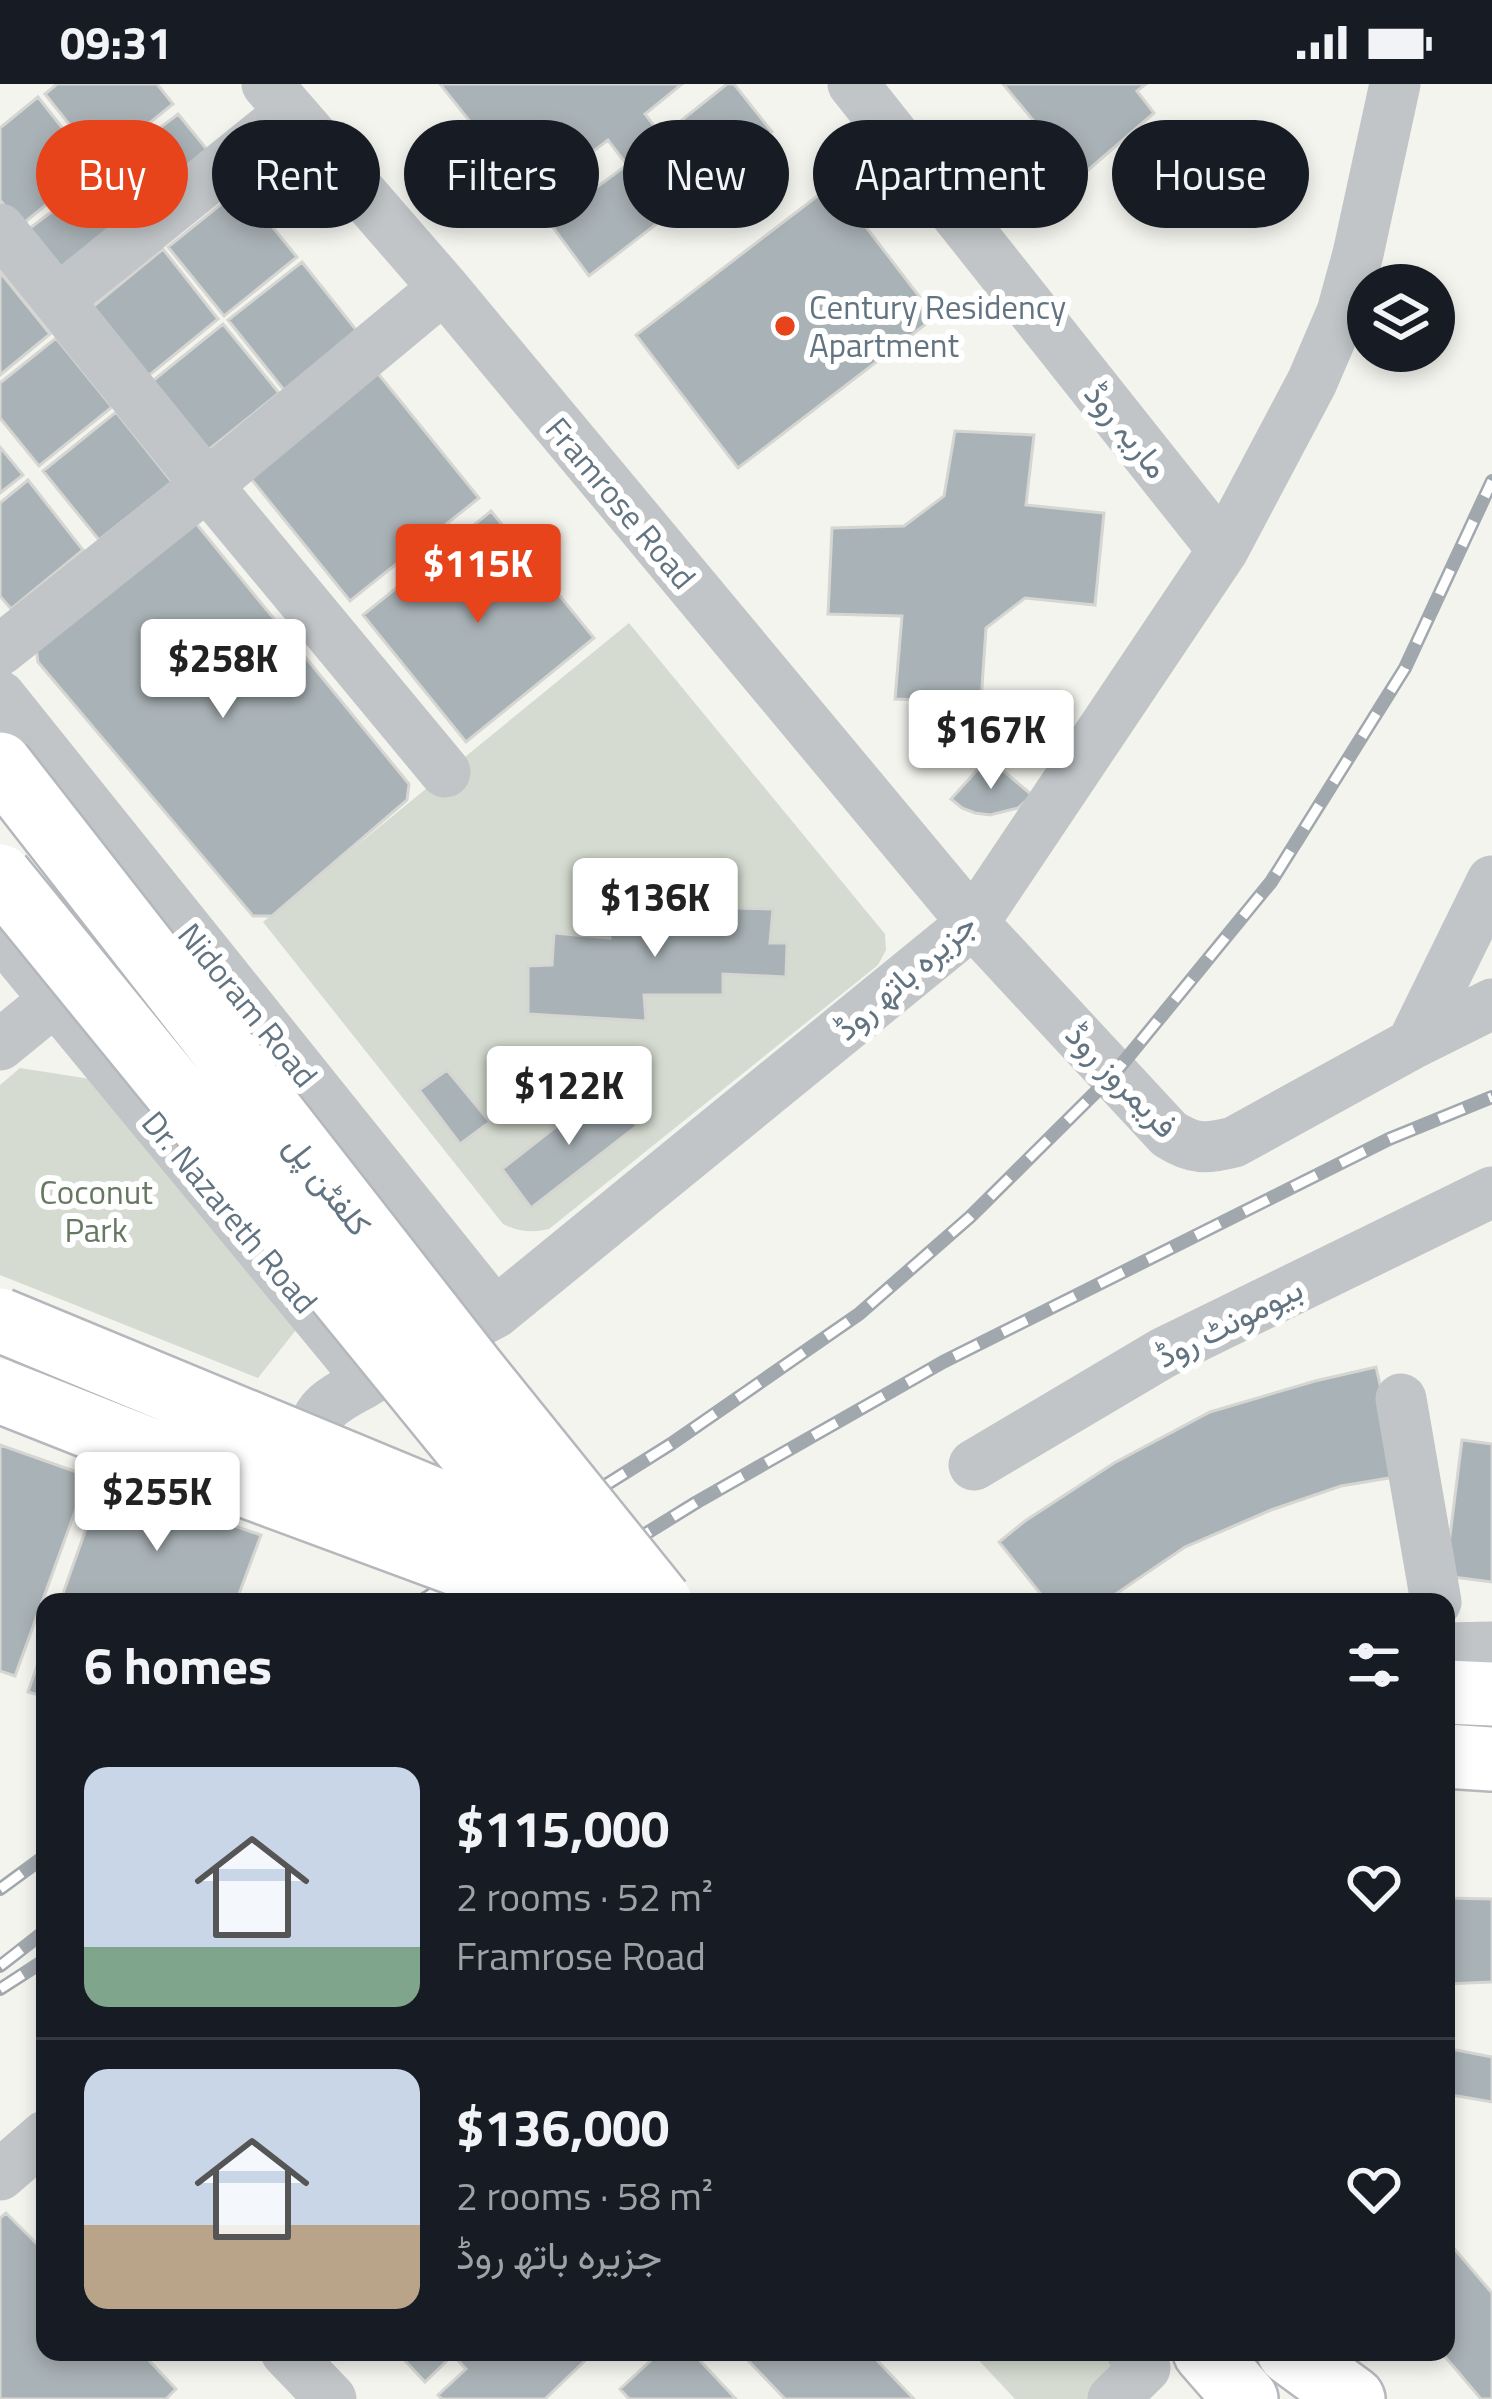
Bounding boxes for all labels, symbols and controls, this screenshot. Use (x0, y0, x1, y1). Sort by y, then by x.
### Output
text: 09:31 (60, 8, 172, 76)
chip: Buy (36, 120, 188, 228)
chip: Rent (212, 120, 380, 228)
chip: Filters (404, 120, 599, 228)
chip: New (623, 120, 789, 228)
chip: Apartment (813, 120, 1088, 228)
chip: House (1112, 120, 1309, 228)
map controls (1347, 264, 1455, 372)
button: layers (1347, 264, 1455, 372)
place label: Century Residency Apartment (809, 282, 1066, 370)
marker: Century Residency Apartment (772, 313, 798, 339)
street label: ماریہ روڈ (1072, 371, 1182, 489)
street label: Framrose Road (534, 406, 708, 600)
pin: $115K (394, 524, 562, 626)
text: $115K (423, 533, 533, 592)
pin: $258K (139, 619, 307, 721)
text: $258K (168, 628, 278, 687)
pin: $167K (907, 690, 1075, 792)
text: $167K (936, 699, 1046, 758)
pin: $136K (571, 858, 739, 960)
text: $136K (600, 867, 710, 926)
street label: جزیرہ باتھ روڈ (823, 900, 987, 1052)
street label: Nidoram Road (166, 912, 330, 1098)
street label: فریمروز روڈ (1054, 1011, 1190, 1149)
pin: $122K (485, 1046, 653, 1148)
text: $122K (514, 1055, 624, 1114)
street label: Dr. Nazareth Road (130, 1100, 330, 1324)
street label: کلفٹن پل (272, 1123, 384, 1247)
park label: Coconut Park (39, 1167, 153, 1255)
street label: بیومونٹ روڈ (1147, 1264, 1311, 1380)
pin: $255K (73, 1452, 241, 1554)
text: $255K (102, 1461, 212, 1520)
text: 6 homes (84, 1626, 272, 1704)
icon: filters (1341, 1632, 1407, 1698)
text: $115,000 (456, 1789, 669, 1867)
icon: home (180, 1815, 324, 1959)
icon: heart (1341, 1854, 1407, 1920)
text: 2 rooms · 52 m² (456, 1867, 713, 1926)
text: Framrose Road (456, 1926, 706, 1985)
text: $136,000 (456, 2088, 669, 2166)
icon: home (180, 2117, 324, 2261)
icon: heart (1341, 2156, 1407, 2222)
text: 2 rooms · 58 m² (456, 2166, 713, 2225)
text: جزیرہ باتھ روڈ (456, 2225, 662, 2284)

